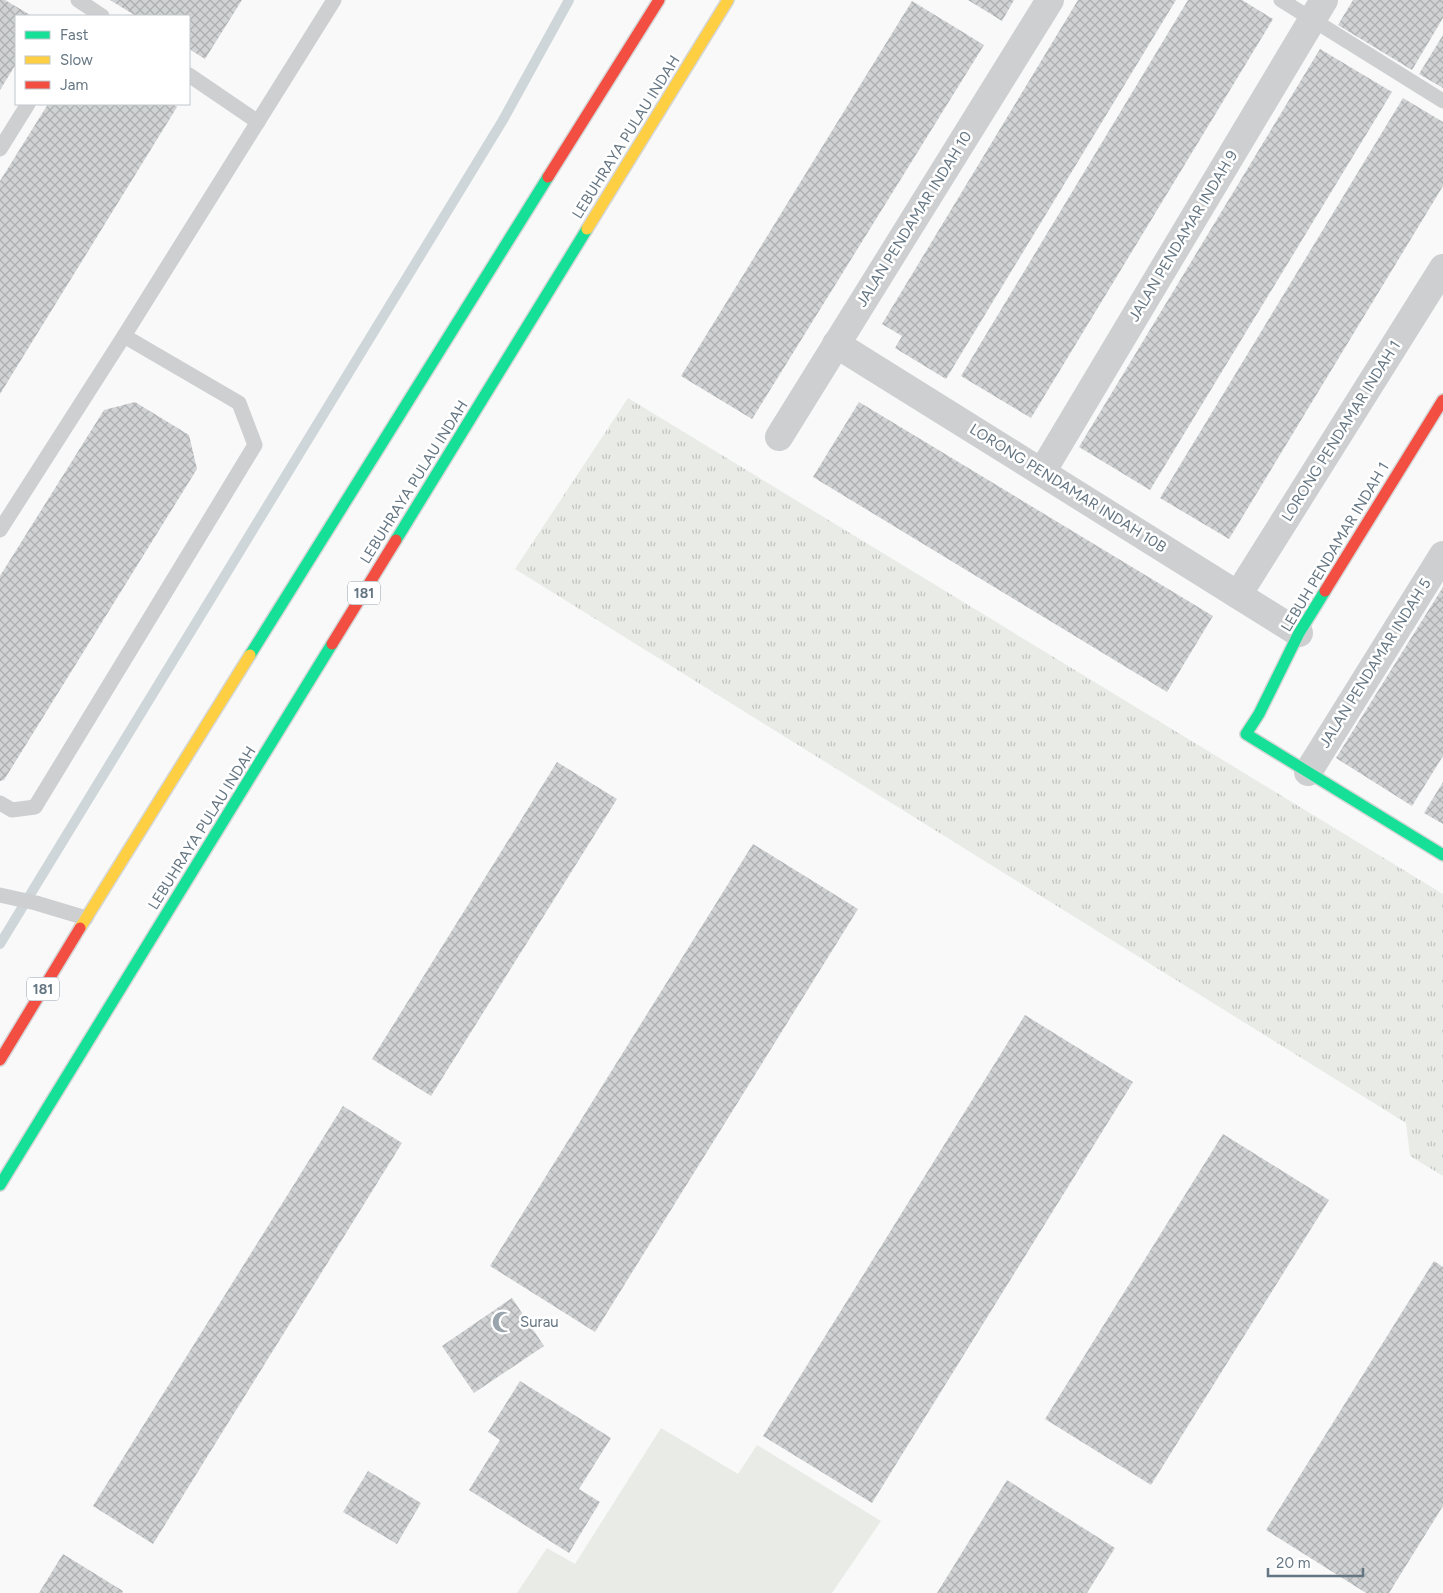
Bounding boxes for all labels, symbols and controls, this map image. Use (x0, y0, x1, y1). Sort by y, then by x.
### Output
legend (15, 15, 190, 105)
text: Fast (60, 26, 89, 44)
text: Slow (60, 51, 93, 69)
street label: LEBUHRAYA PULAU INDAH (568, 52, 684, 222)
text: Jam (60, 76, 88, 94)
street label: JALAN PENDAMAR INDAH 10 (852, 128, 976, 310)
street label: JALAN PENDAMAR INDAH 9 (1125, 147, 1241, 325)
street label: LORONG PENDAMAR INDAH 1 (1278, 337, 1404, 525)
street label: LEBUHRAYA PULAU INDAH (356, 397, 472, 567)
street label: LORONG PENDAMAR INDAH 10B (966, 420, 1170, 556)
street label: LEBUH PENDAMAR INDAH 1 (1277, 459, 1393, 635)
street label: JALAN PENDAMAR INDAH 5 (1315, 575, 1435, 751)
road number: 181 (348, 582, 380, 604)
street label: LEBUHRAYA PULAU INDAH (144, 743, 260, 913)
road number: 181 (27, 978, 59, 1001)
mosque icon: Surau (490, 1309, 516, 1335)
place label: Surau (520, 1313, 559, 1331)
scale bar (1268, 1546, 1363, 1578)
text: 20 m (1276, 1554, 1310, 1572)

